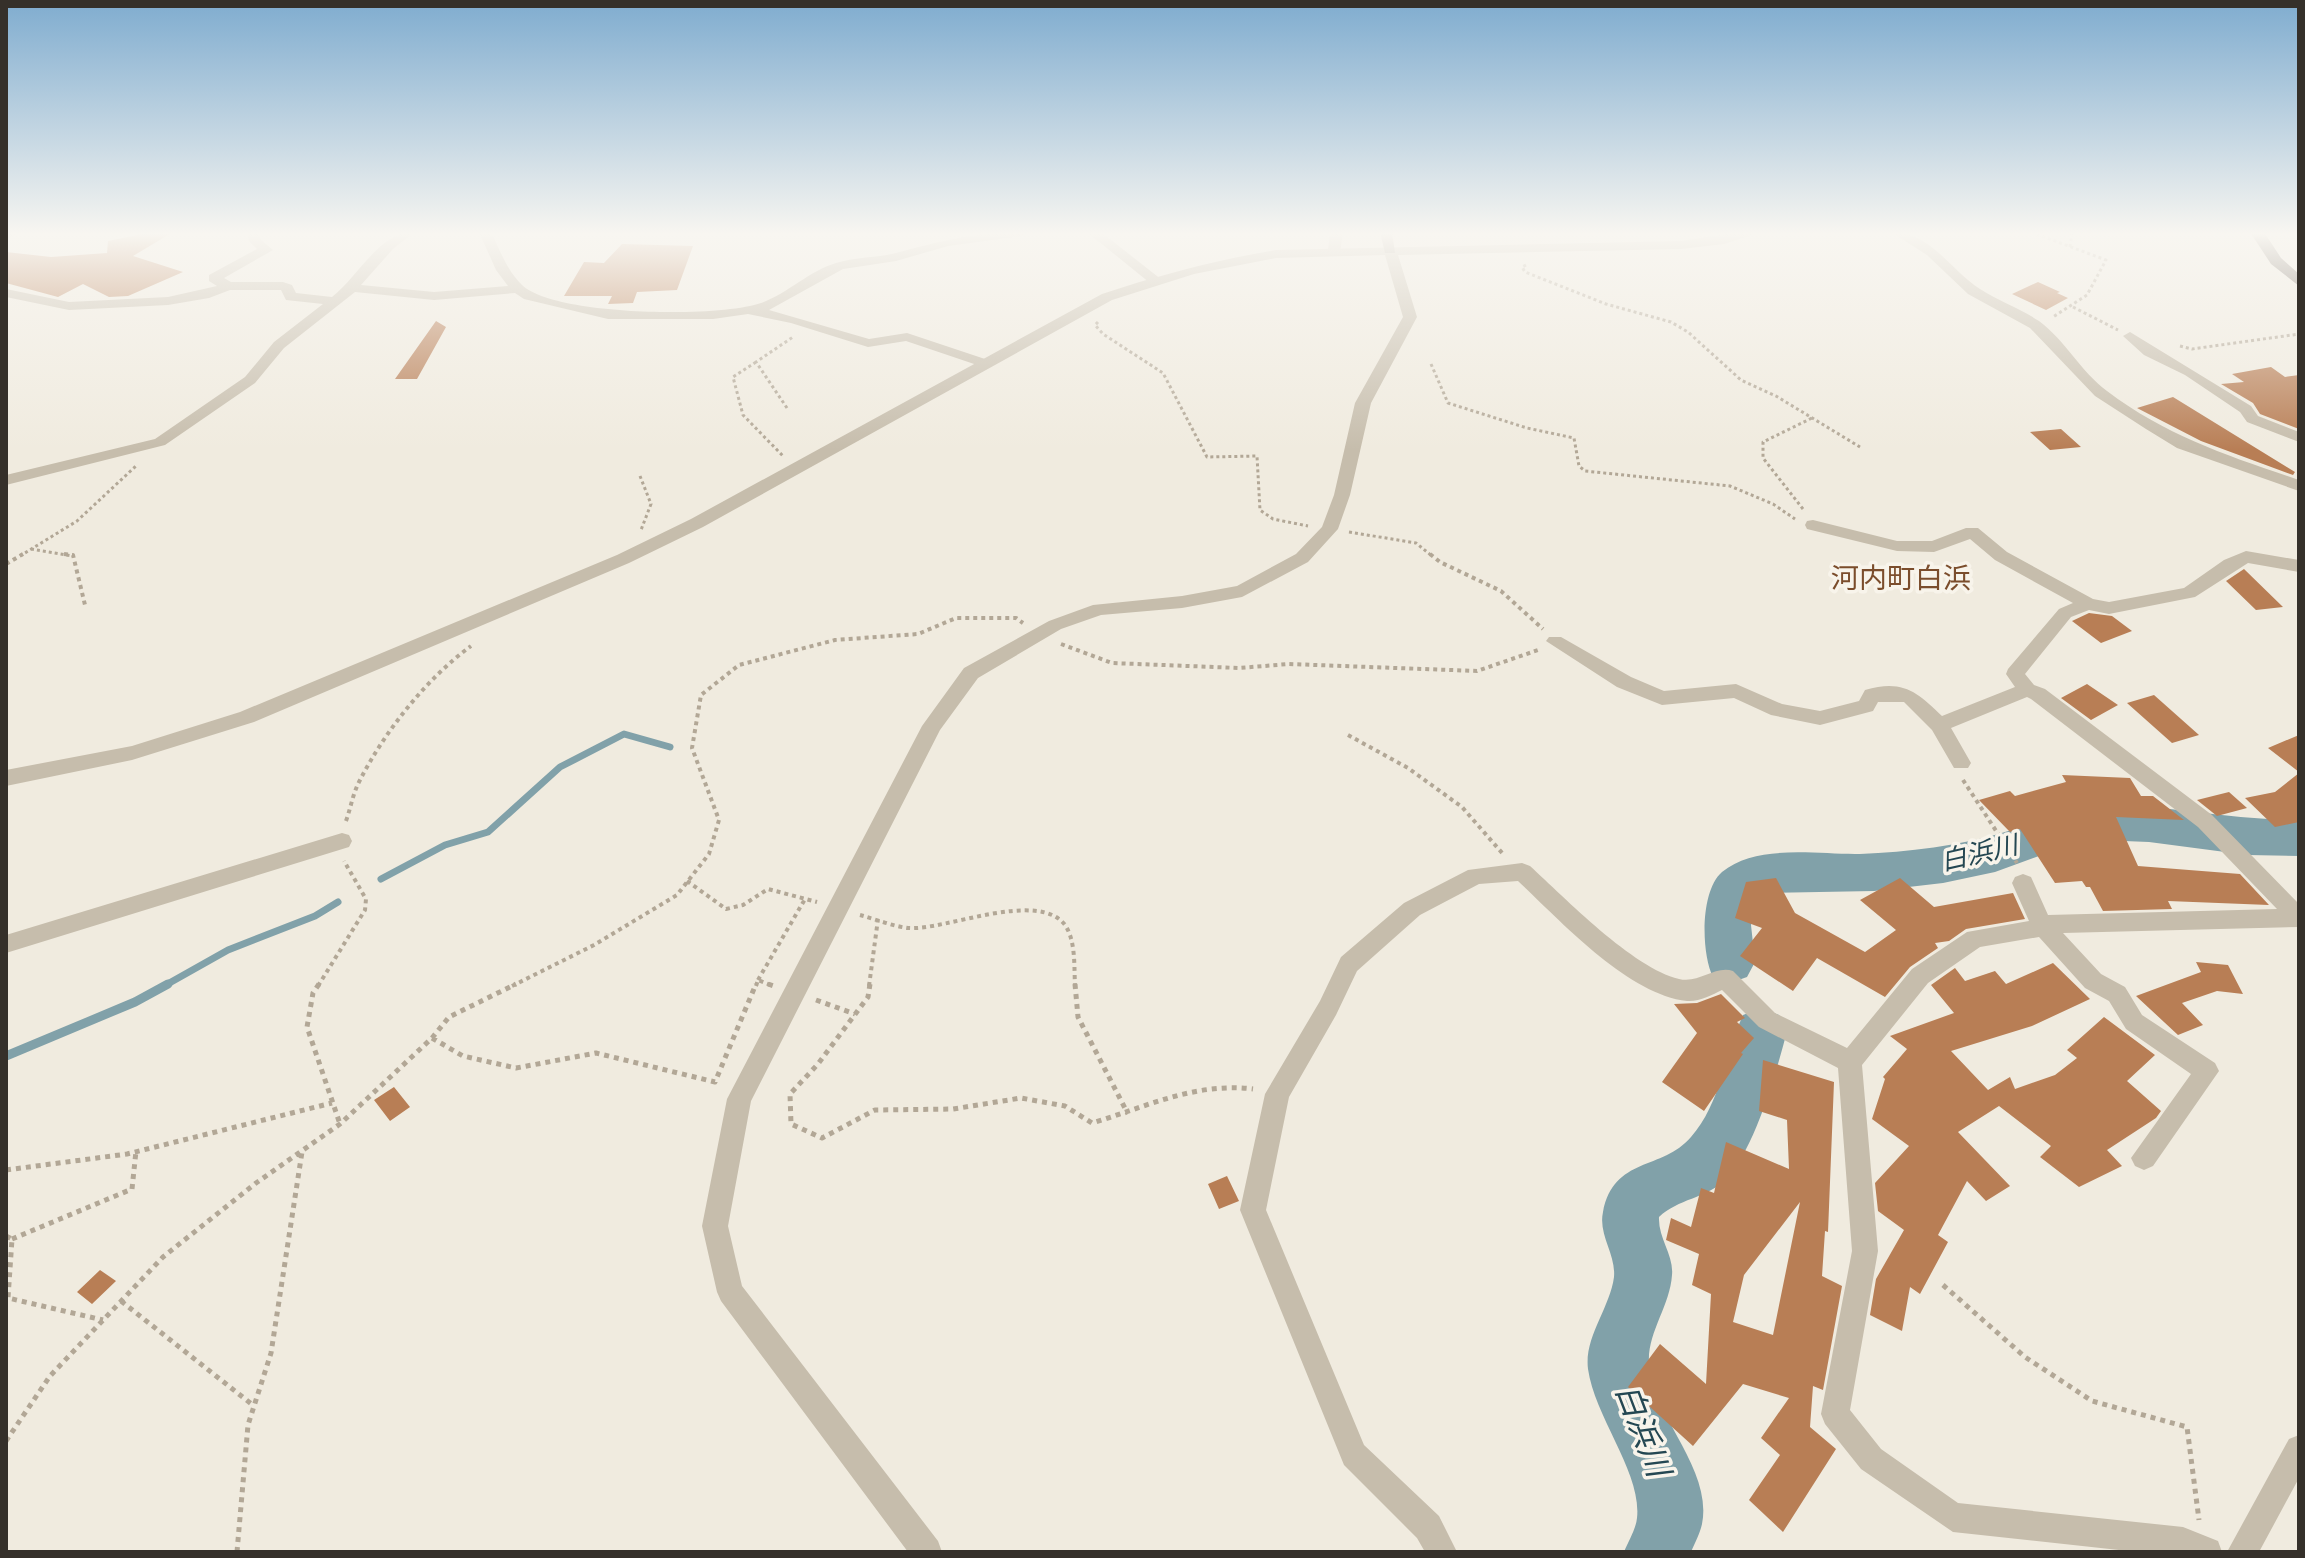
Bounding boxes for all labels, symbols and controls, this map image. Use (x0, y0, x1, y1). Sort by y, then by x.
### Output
district label: 河内町白浜 (1831, 561, 1971, 595)
water label: 白浜川 (1937, 828, 2024, 877)
water label: 白浜川 (1608, 1378, 1679, 1484)

